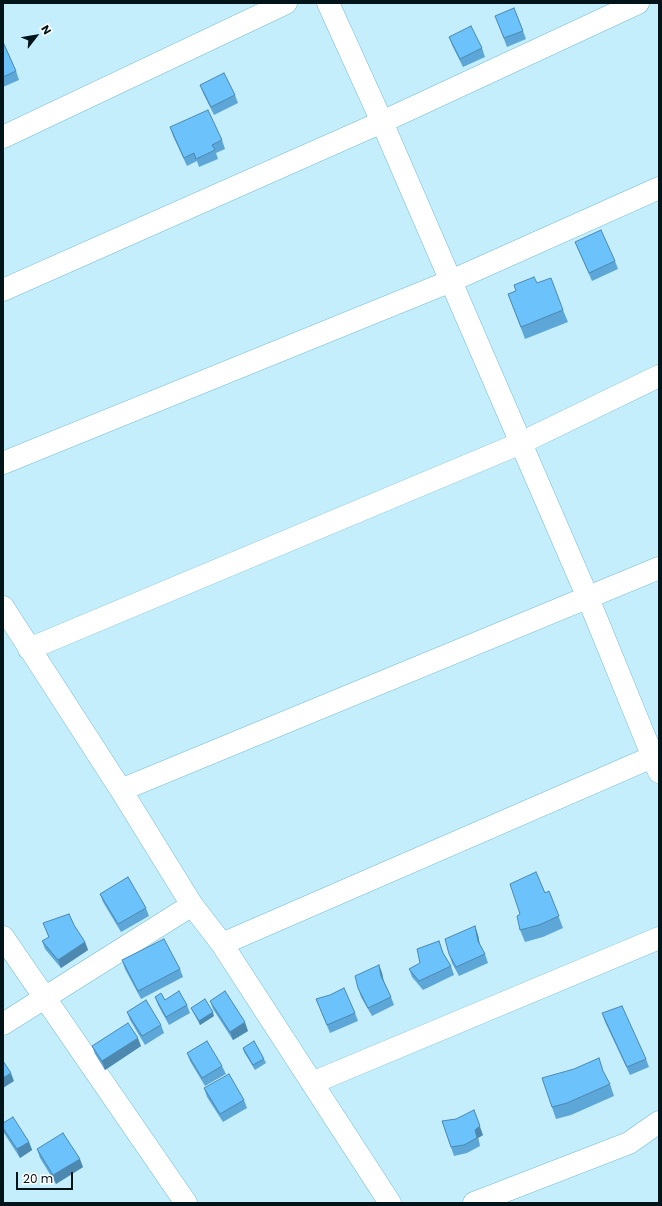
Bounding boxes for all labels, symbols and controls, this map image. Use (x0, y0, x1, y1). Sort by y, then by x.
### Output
north arrow (16, 16, 56, 56)
text: N (37, 22, 55, 37)
scale bar (18, 1164, 75, 1190)
text: 20 m (23, 1170, 53, 1187)

